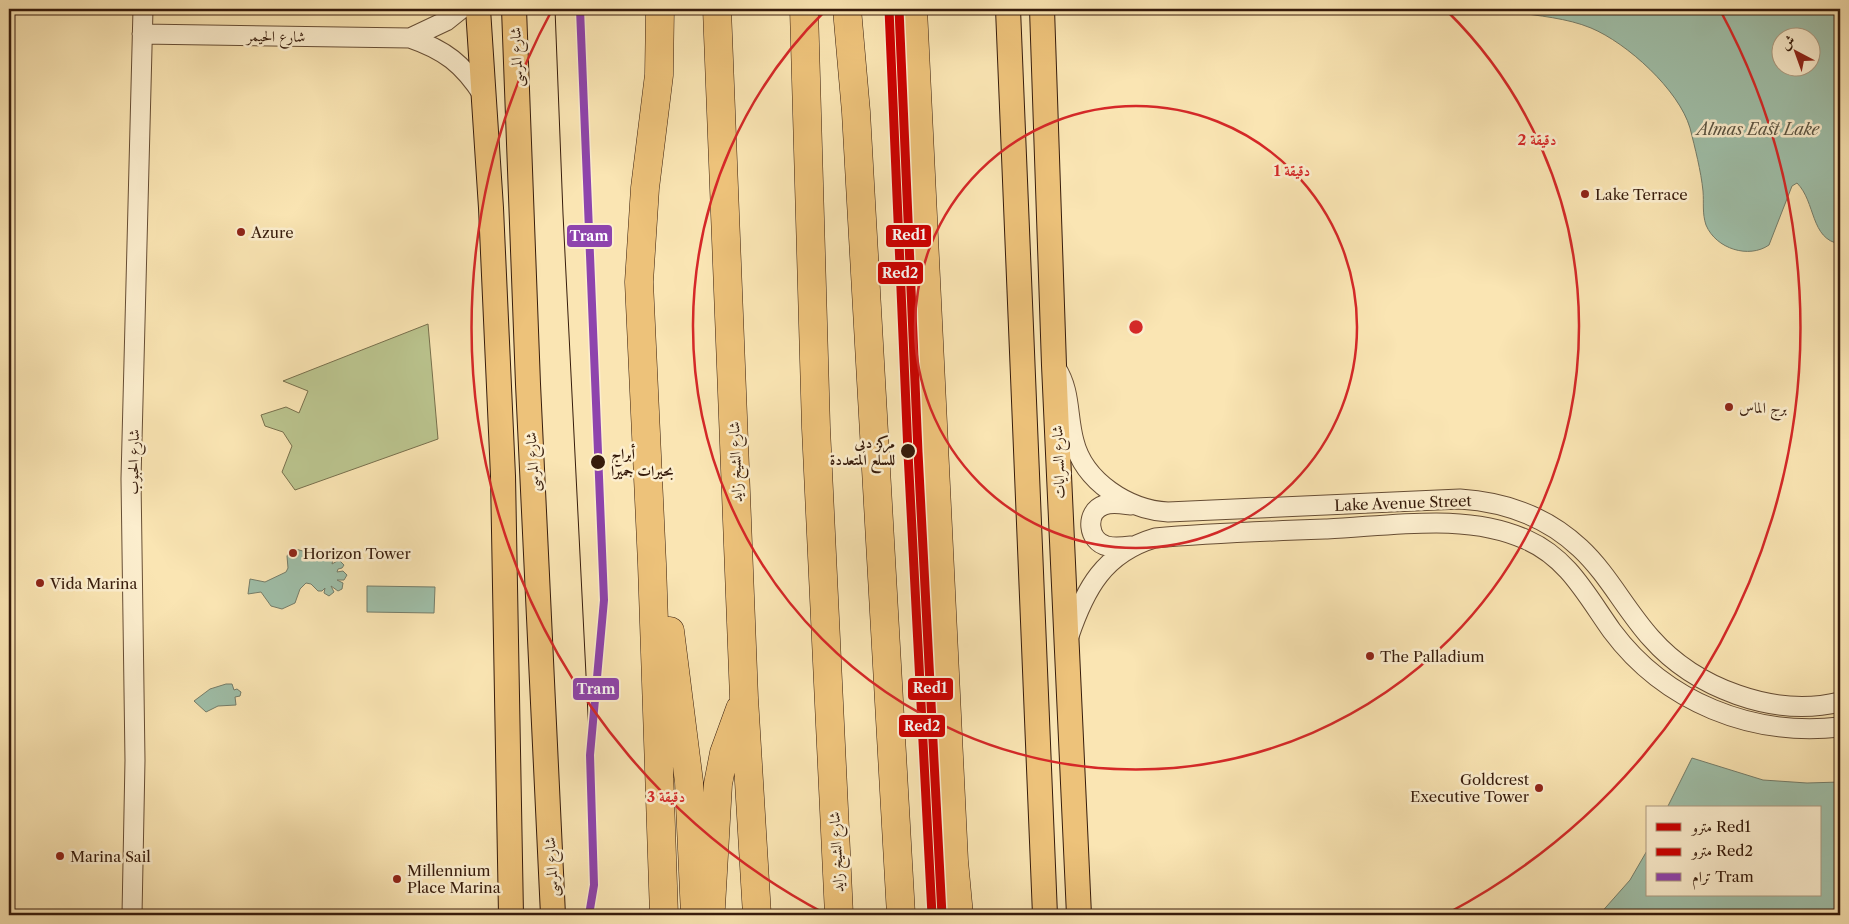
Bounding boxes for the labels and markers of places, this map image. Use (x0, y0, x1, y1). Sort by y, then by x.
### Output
place label: Lake Terrace (1595, 185, 1688, 204)
marker: Lake Terrace (1579, 188, 1591, 200)
place label: Azure (250, 223, 294, 242)
marker: Azure (235, 226, 247, 238)
centre of rings (1127, 318, 1145, 336)
place label: برج الماس (1739, 398, 1787, 421)
marker: برج الماس (1723, 401, 1735, 413)
place label: مركز دبي للسلع المتعددة (830, 433, 895, 474)
marker: مركز دبي للسلع المتعددة (899, 442, 917, 460)
place label: أبراج بحيرات جميرا (611, 443, 674, 481)
marker: أبراج بحيرات جميرا (589, 453, 607, 471)
place label: Horizon Tower (303, 544, 411, 563)
marker: Horizon Tower (287, 547, 299, 559)
place label: Vida Marina (49, 574, 137, 593)
marker: Vida Marina (34, 577, 46, 589)
place label: The Palladium (1380, 647, 1484, 666)
marker: The Palladium (1364, 650, 1376, 662)
place label: Goldcrest Executive Tower (1410, 770, 1530, 806)
marker: Goldcrest Executive Tower (1533, 782, 1545, 794)
place label: Marina Sail (70, 847, 151, 866)
marker: Marina Sail (54, 850, 66, 862)
place label: Millennium Place Marina (407, 861, 501, 897)
marker: Millennium Place Marina (391, 873, 403, 885)

